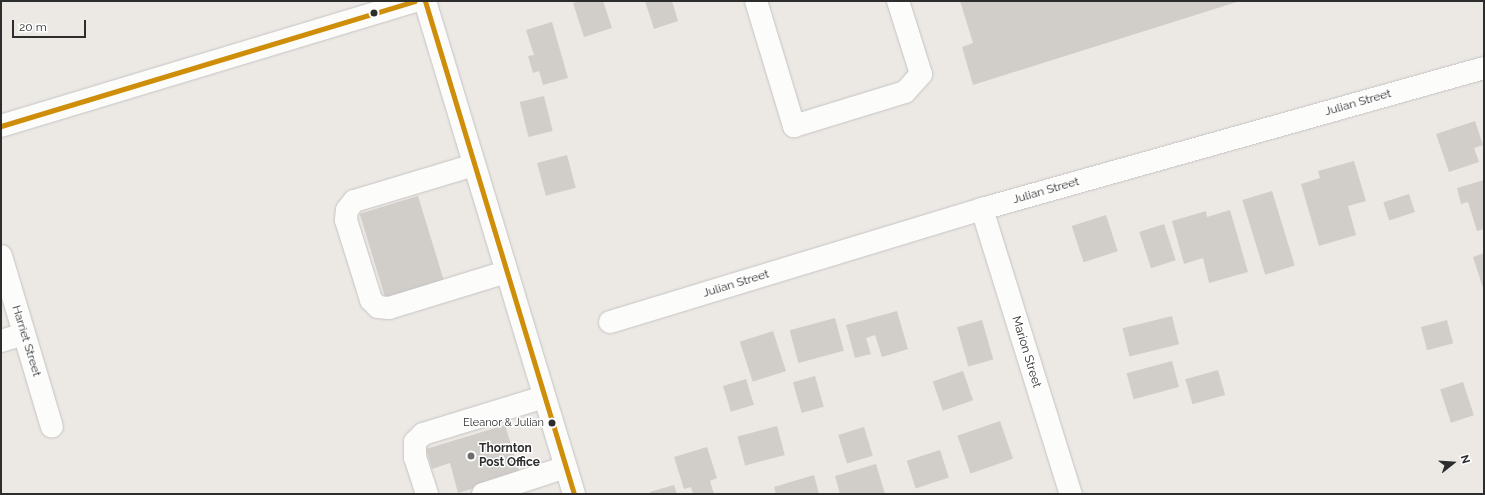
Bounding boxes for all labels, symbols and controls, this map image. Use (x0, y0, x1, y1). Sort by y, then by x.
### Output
unlabelled marker (369, 8, 379, 18)
scale bar (14, 12, 88, 38)
text: 20 m (19, 20, 47, 34)
street label: Julian Street (1323, 87, 1393, 119)
street label: Julian Street (1011, 175, 1081, 207)
street label: Julian Street (701, 267, 771, 301)
street label: Harriet Street (8, 304, 44, 378)
street label: Marion Street (1008, 314, 1044, 390)
place label: Eleanor & Julian (463, 416, 544, 430)
marker: Eleanor & Julian (547, 418, 557, 428)
place label: Thornton Post Office (479, 442, 540, 470)
north arrow (1433, 443, 1473, 483)
marker: Thornton Post Office (466, 451, 476, 461)
text: N (1458, 453, 1472, 465)

